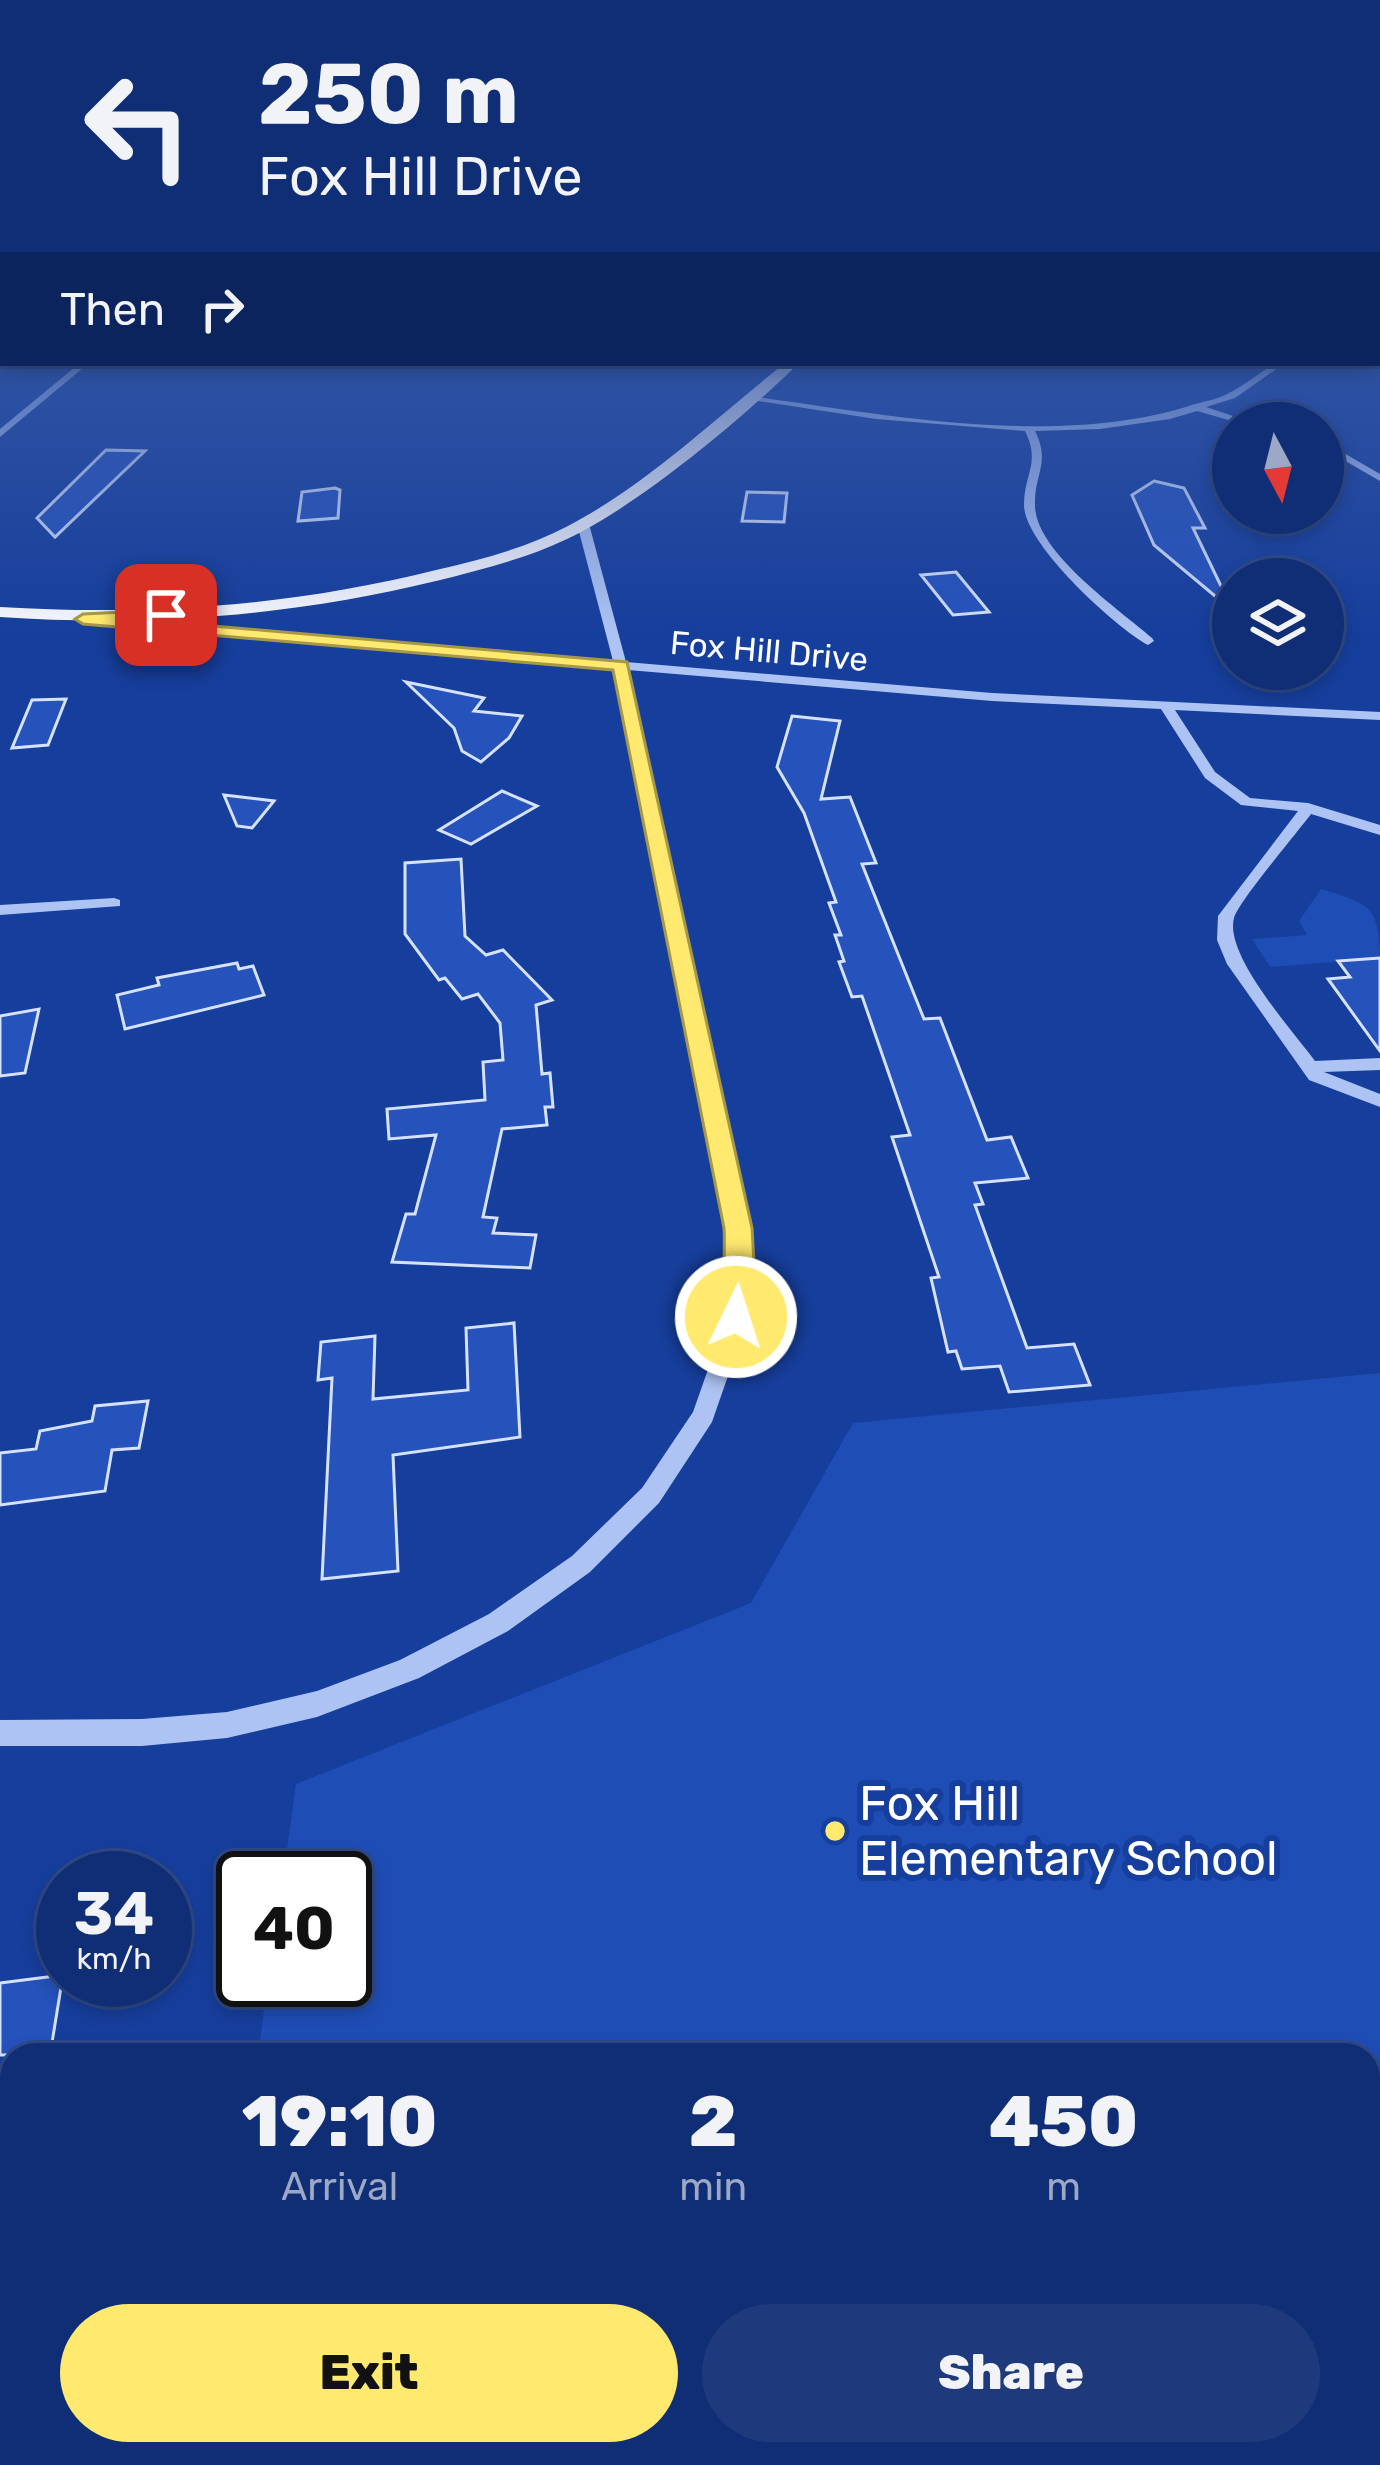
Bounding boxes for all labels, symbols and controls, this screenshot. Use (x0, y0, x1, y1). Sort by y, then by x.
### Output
text: 250 m (258, 44, 519, 144)
icon: left (60, 48, 216, 204)
text: Fox Hill Drive (258, 145, 583, 209)
icon: right (189, 276, 255, 342)
text: Then (60, 283, 165, 336)
north arrow (1212, 402, 1344, 534)
map controls (1212, 402, 1344, 690)
button: layers (1212, 558, 1344, 690)
pin (115, 564, 217, 666)
icon: arrive (133, 582, 199, 648)
street label: Fox Hill Drive (668, 623, 870, 679)
position arrow (673, 1254, 799, 1380)
place label: Fox Hill Elementary School (859, 1775, 1278, 1887)
marker: Fox Hill Elementary School (822, 1818, 848, 1844)
speed limit sign: 40 (216, 1851, 372, 2007)
text: 34 (74, 1878, 154, 1949)
text: km/h (77, 1941, 151, 1977)
text: 19:10 (242, 2079, 438, 2164)
text: 2 (689, 2079, 738, 2164)
text: 450 (989, 2079, 1138, 2164)
text: Arrival (281, 2164, 398, 2210)
text: min (679, 2164, 747, 2210)
text: m (1046, 2164, 1081, 2210)
button: Exit (60, 2304, 678, 2442)
button: Share (702, 2304, 1320, 2442)

